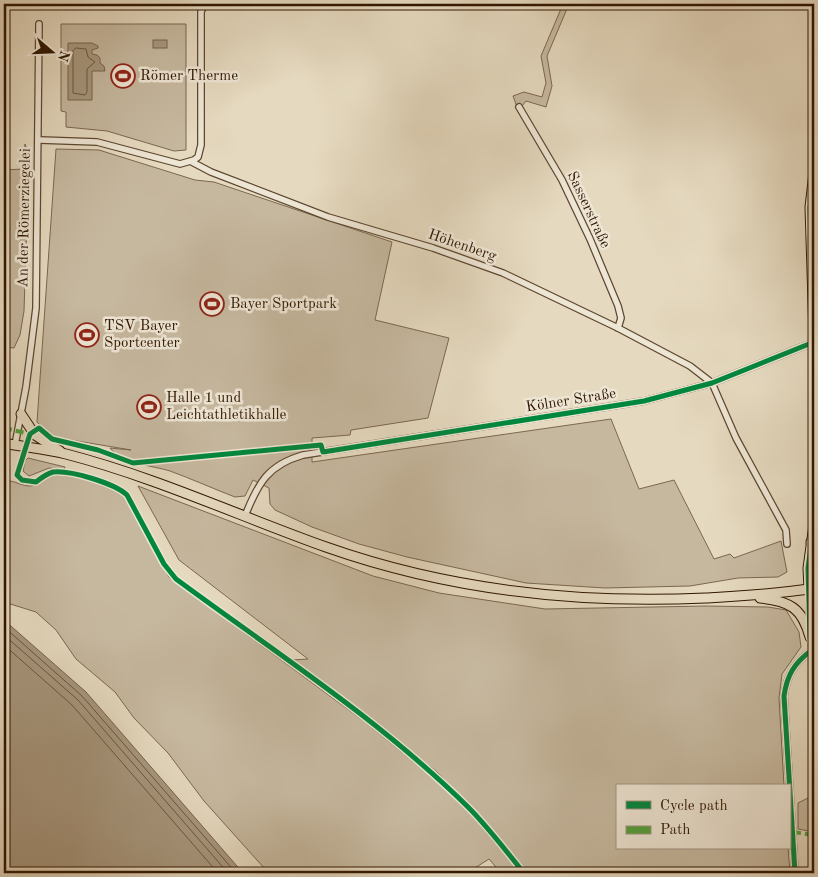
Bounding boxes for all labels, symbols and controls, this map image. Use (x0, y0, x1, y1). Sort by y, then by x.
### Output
north arrow (28, 28, 78, 78)
text: N (55, 49, 72, 64)
sports icon: Römer Therme (110, 63, 136, 89)
place label: Römer Therme (140, 69, 238, 84)
street label: An der Römerziegelei (16, 148, 34, 288)
street label: Sasserstraße (564, 169, 612, 251)
street label: Höhenberg (426, 227, 498, 265)
sports icon: Bayer Sportpark (199, 291, 225, 317)
place label: Bayer Sportpark (230, 297, 337, 312)
place label: TSV Bayer Sportcenter (104, 319, 180, 351)
sports icon: TSV Bayer Sportcenter (74, 322, 100, 348)
street label: Kölner Straße (525, 386, 617, 416)
place label: Halle 1 und Leichtathletikhalle (166, 391, 286, 423)
sports icon: Halle 1 und Leichtathletikhalle (136, 394, 162, 420)
legend (616, 784, 790, 850)
text: Cycle path (660, 799, 728, 814)
text: Path (660, 823, 690, 838)

